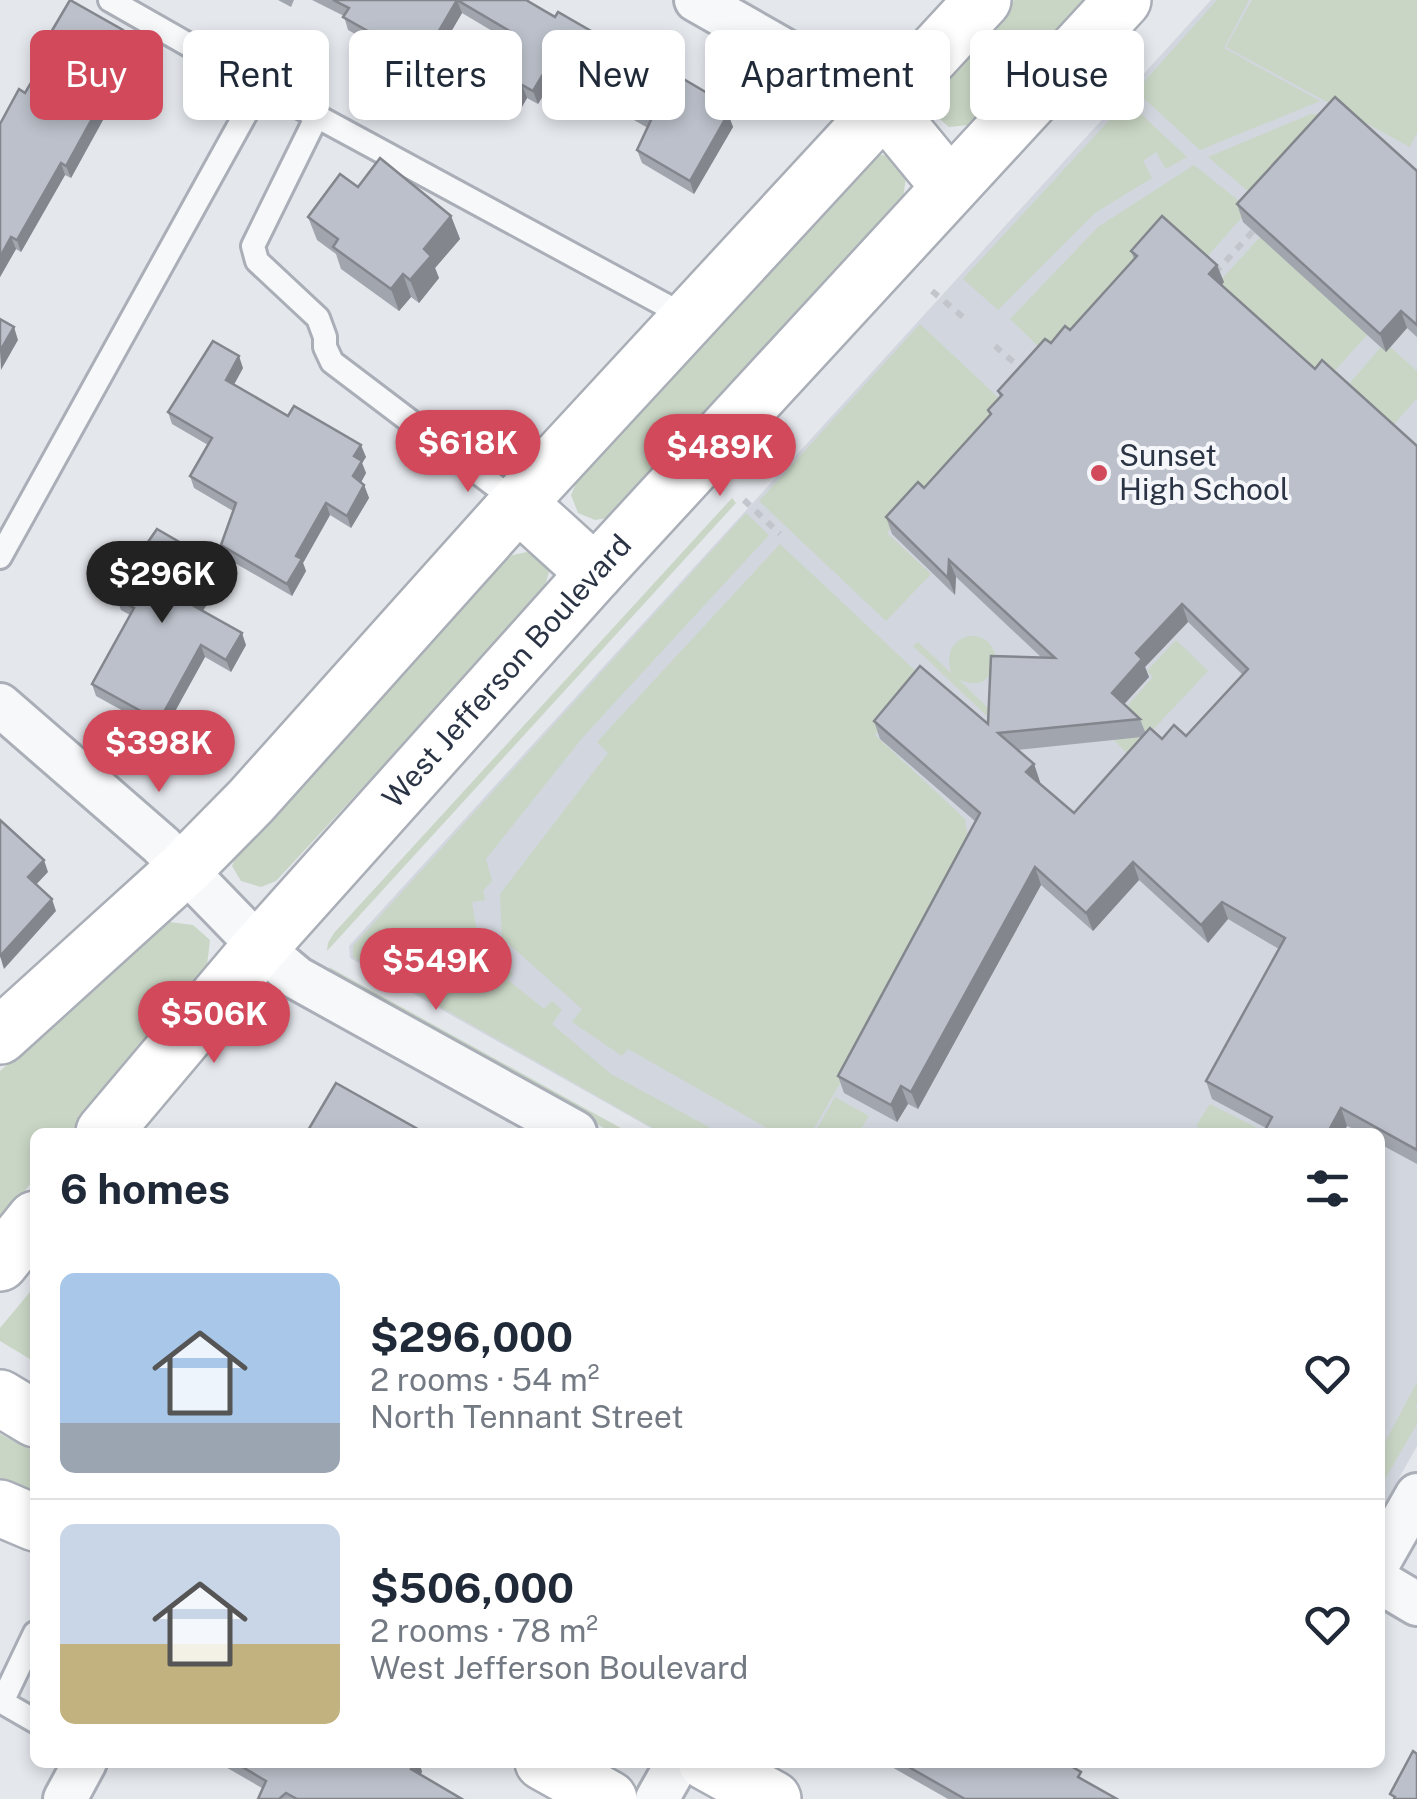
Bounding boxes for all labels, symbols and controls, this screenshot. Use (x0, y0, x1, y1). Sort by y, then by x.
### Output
chip: Buy (30, 30, 163, 120)
chip: Rent (183, 30, 329, 120)
chip: Filters (349, 30, 522, 120)
chip: New (542, 30, 685, 120)
chip: Apartment (705, 30, 950, 120)
chip: House (970, 30, 1144, 120)
pin: $618K (398, 410, 538, 495)
pin: $489K (650, 414, 790, 499)
text: $618K (417, 424, 519, 461)
text: $489K (666, 428, 774, 465)
place label: Sunset High School (1119, 437, 1289, 507)
marker: Sunset High School (1088, 462, 1110, 484)
street label: West Jefferson Boulevard (374, 527, 638, 815)
pin: $296K (92, 541, 232, 626)
text: $296K (108, 555, 216, 592)
pin: $398K (89, 710, 229, 795)
text: $398K (105, 724, 213, 761)
pin: $549K (366, 928, 506, 1013)
text: $549K (382, 942, 490, 979)
pin: $506K (144, 981, 284, 1066)
text: $506K (160, 995, 268, 1032)
icon: filters (1300, 1161, 1355, 1216)
text: 6 homes (60, 1164, 230, 1213)
text: $296,000 (370, 1312, 573, 1361)
icon: home (140, 1313, 260, 1433)
icon: heart (1300, 1346, 1355, 1401)
text: 2 rooms · 54 m² (370, 1361, 599, 1398)
text: North Tennant Street (370, 1398, 684, 1435)
text: $506,000 (370, 1563, 574, 1612)
icon: home (140, 1564, 260, 1684)
icon: heart (1300, 1597, 1355, 1652)
text: 2 rooms · 78 m² (370, 1612, 598, 1649)
text: West Jefferson Boulevard (370, 1649, 748, 1686)

